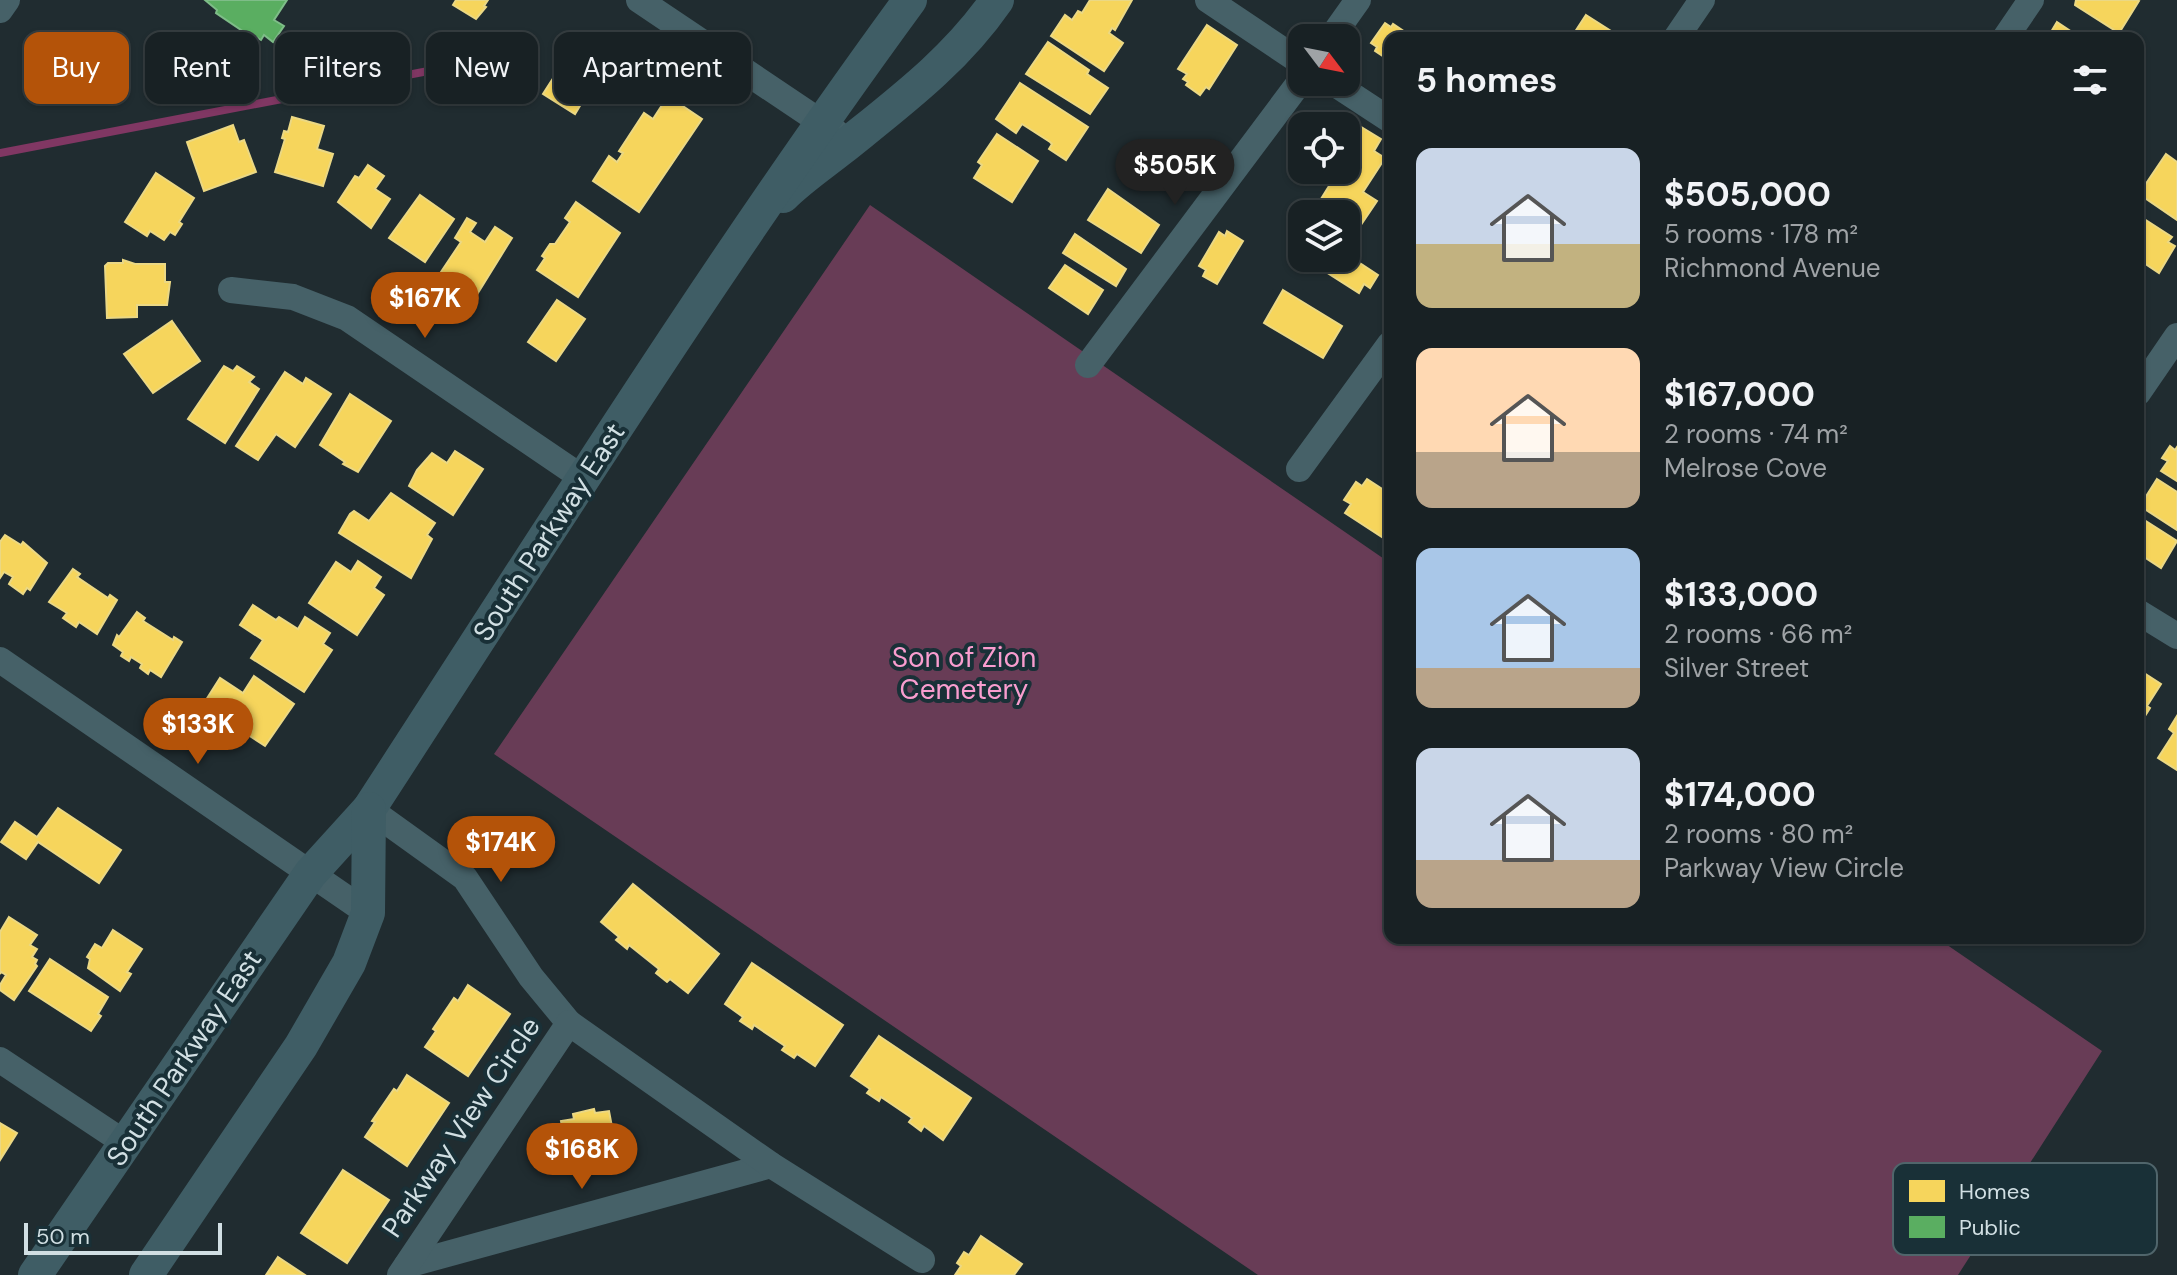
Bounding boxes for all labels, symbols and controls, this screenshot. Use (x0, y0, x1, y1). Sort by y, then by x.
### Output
north arrow (1288, 24, 1360, 96)
map controls (1288, 24, 1360, 272)
chip: Buy (24, 32, 129, 104)
chip: Rent (145, 32, 259, 104)
chip: Filters (275, 32, 410, 104)
chip: New (426, 32, 538, 104)
chip: Apartment (554, 32, 751, 104)
text: 5 homes (1416, 58, 1557, 103)
icon: filters (2068, 58, 2112, 102)
button: locate (1288, 112, 1360, 184)
pin: $505K (1119, 139, 1231, 207)
text: $505K (1133, 148, 1217, 182)
text: $505,000 (1664, 172, 1831, 217)
icon: home (1480, 180, 1576, 276)
button: layers (1288, 200, 1360, 272)
text: 5 rooms · 178 m² (1664, 217, 1858, 251)
text: Richmond Avenue (1664, 251, 1881, 285)
pin: $167K (369, 272, 481, 340)
text: $167K (389, 281, 461, 315)
text: $167,000 (1664, 372, 1815, 417)
icon: home (1480, 380, 1576, 476)
street label: South Parkway East (465, 416, 633, 648)
text: 2 rooms · 74 m² (1664, 417, 1848, 451)
text: Melrose Cove (1664, 451, 1827, 485)
text: $133,000 (1664, 572, 1818, 617)
icon: home (1480, 580, 1576, 676)
text: 2 rooms · 66 m² (1664, 617, 1852, 651)
park label: Son of Zion Cemetery (892, 639, 1036, 708)
text: Silver Street (1664, 651, 1809, 685)
pin: $133K (142, 698, 254, 766)
text: $133K (161, 707, 235, 741)
text: $174,000 (1664, 772, 1816, 817)
icon: home (1480, 780, 1576, 876)
pin: $174K (445, 816, 557, 884)
text: 2 rooms · 80 m² (1664, 817, 1853, 851)
text: $174K (465, 825, 537, 859)
text: Parkway View Circle (1664, 851, 1904, 885)
street label: South Parkway East (98, 943, 270, 1173)
street label: Parkway View Circle (373, 1010, 549, 1244)
pin: $168K (526, 1123, 638, 1191)
text: $168K (544, 1132, 620, 1166)
legend (1893, 1163, 2157, 1255)
text: Homes (1959, 1177, 2030, 1206)
text: Public (1959, 1213, 2021, 1242)
scale bar (24, 1219, 222, 1255)
text: 50 m (36, 1222, 90, 1251)

